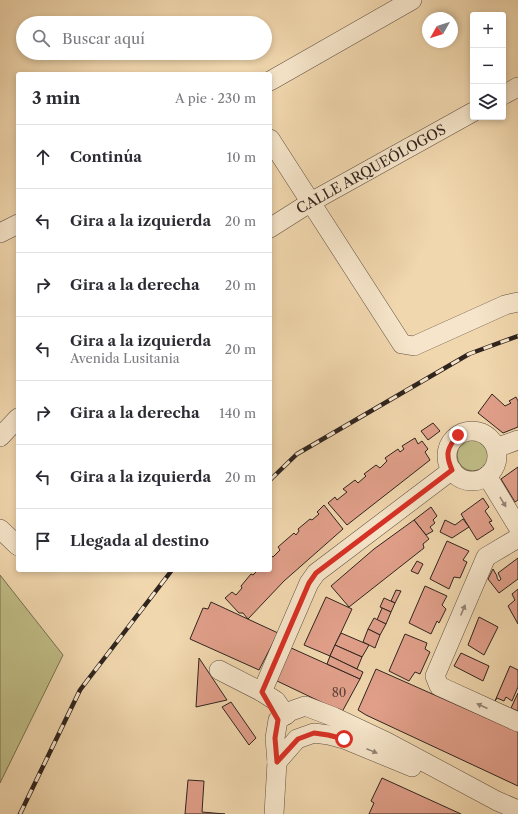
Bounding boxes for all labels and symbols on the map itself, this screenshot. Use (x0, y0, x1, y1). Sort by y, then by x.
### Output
north arrow (422, 12, 458, 48)
street label: CALLE ARQUEÓLOGOS (293, 119, 449, 218)
route end (449, 426, 467, 444)
one-way arrow (499, 496, 506, 508)
one-way arrow (460, 605, 466, 616)
house number: 80 (332, 685, 346, 700)
one-way arrow (477, 703, 488, 709)
route start (335, 730, 353, 748)
one-way arrow (367, 748, 379, 754)

